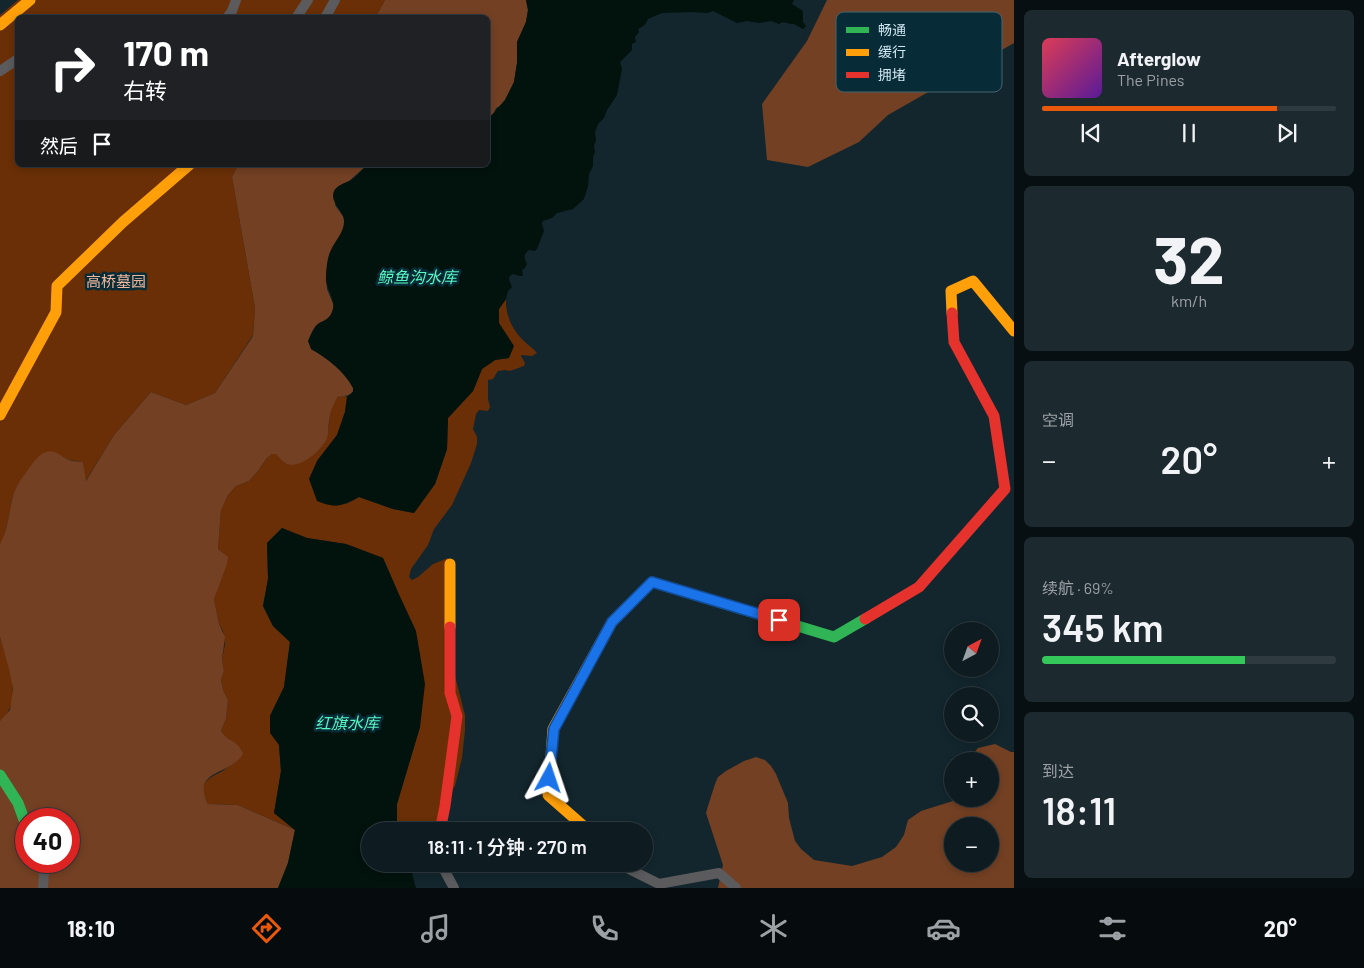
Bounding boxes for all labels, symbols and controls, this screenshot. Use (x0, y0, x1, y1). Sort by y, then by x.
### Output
legend (836, 12, 1002, 92)
text: 畅通 (878, 21, 906, 38)
text: 170 m (123, 31, 209, 73)
icon: right (40, 35, 105, 100)
text: 缓行 (878, 43, 906, 60)
text: Afterglow (1117, 47, 1201, 70)
text: 拥堵 (878, 66, 906, 83)
text: The Pines (1117, 70, 1185, 89)
text: 右转 (123, 77, 167, 103)
icon: previous (1077, 119, 1105, 147)
icon: pause (1175, 119, 1203, 147)
icon: next (1273, 119, 1301, 147)
icon: arrive (88, 130, 116, 158)
text: 然后 (40, 134, 78, 157)
text: 32 (1153, 219, 1225, 297)
water label: 鲸鱼沟水库 (377, 267, 460, 286)
park label: 高桥墓园 (86, 272, 146, 290)
text: km/h (1171, 291, 1207, 310)
text: 空调 (1042, 410, 1074, 429)
text: 20° (1161, 436, 1217, 482)
text: − (1042, 443, 1056, 477)
text: + (1322, 443, 1336, 477)
text: 续航 · 69% (1042, 578, 1114, 597)
pin (758, 599, 800, 641)
text: 345 km (1042, 604, 1164, 650)
icon: arrive (765, 606, 793, 634)
north arrow (944, 622, 999, 678)
map controls (944, 622, 999, 872)
button: search (944, 687, 999, 742)
water label: 红旗水库 (315, 713, 382, 732)
position arrow (522, 751, 574, 803)
button: + (944, 752, 999, 807)
text: 到达 (1042, 761, 1074, 780)
text: 18:11 (1042, 787, 1116, 833)
speed limit sign: 40 (15, 808, 80, 873)
button: − (944, 817, 999, 872)
text: 18:11 · 1 分钟 · 270 m (427, 835, 587, 858)
icon: directions (249, 911, 284, 946)
icon: music (418, 911, 453, 946)
icon: phone (587, 911, 622, 946)
icon: climate (756, 911, 791, 946)
icon: car (926, 911, 961, 946)
icon: filters (1095, 911, 1130, 946)
text: 18:10 (67, 915, 115, 941)
text: 20° (1264, 915, 1297, 941)

